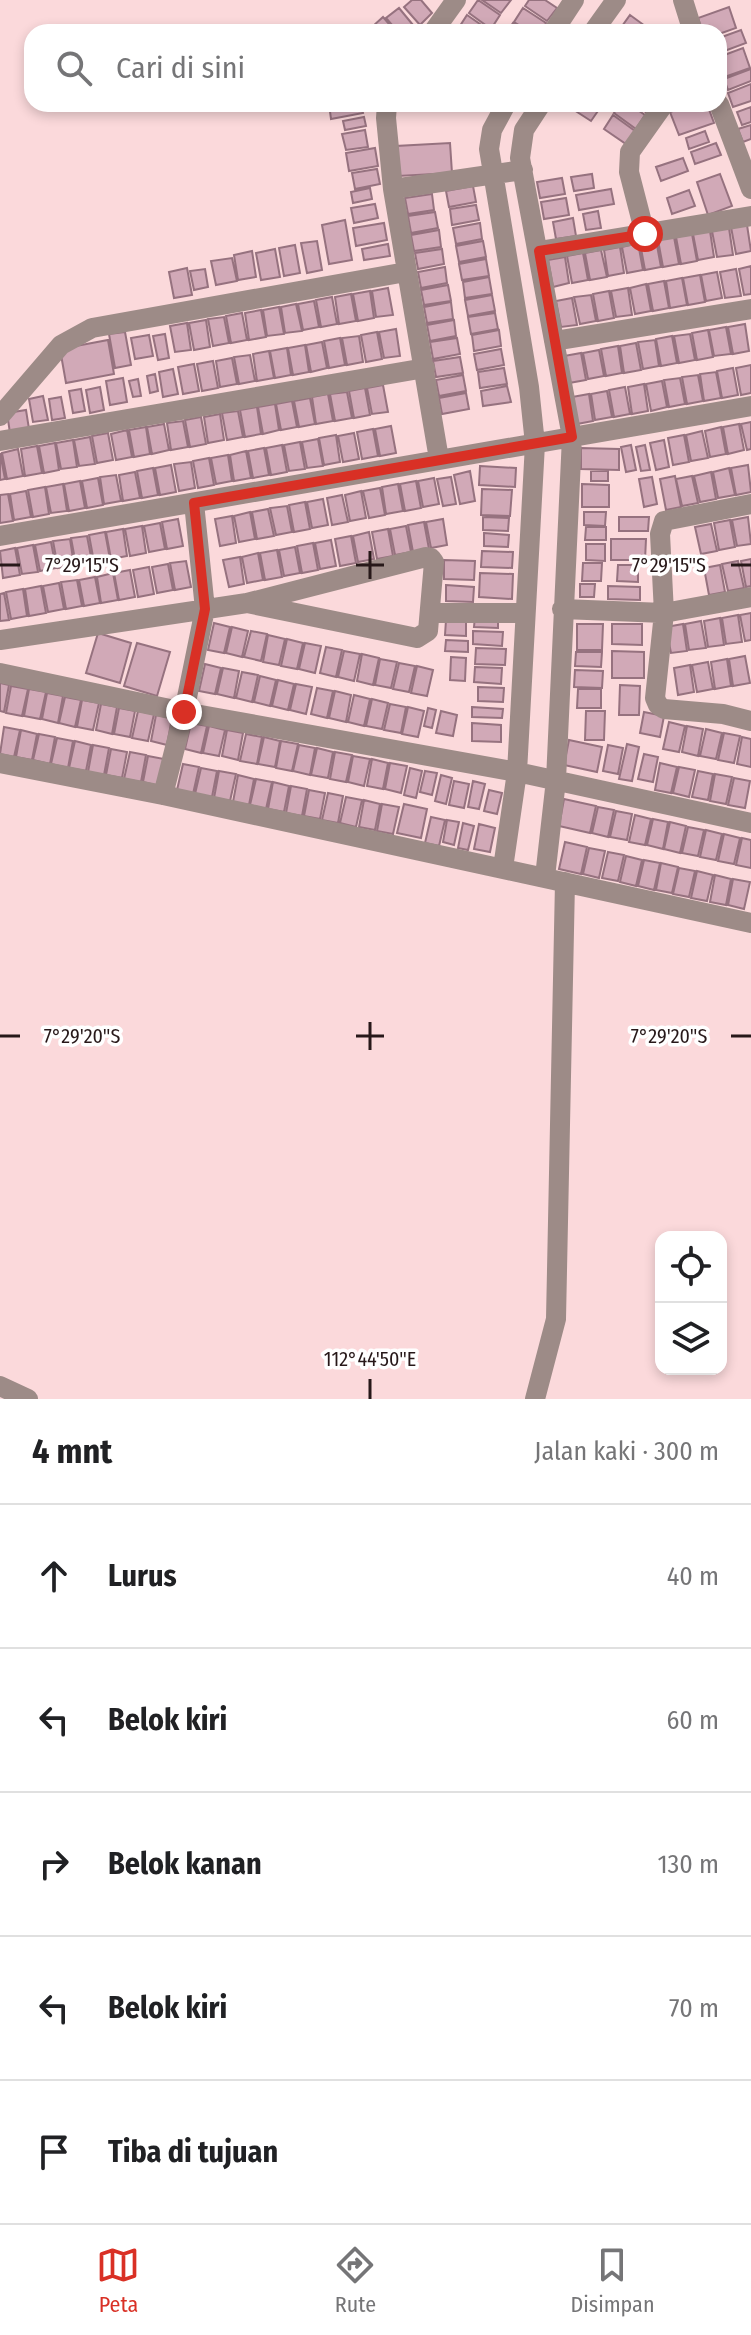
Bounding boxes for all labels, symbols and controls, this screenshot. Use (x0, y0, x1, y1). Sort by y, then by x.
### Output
search box (24, 24, 727, 112)
icon: search (52, 46, 96, 90)
text: Cari di sini (116, 50, 245, 86)
route start (627, 216, 663, 252)
text: 7°29'15"S (45, 553, 119, 577)
text: 7°29'15"S (632, 553, 706, 577)
route end (166, 694, 202, 730)
text: 7°29'20"S (44, 1024, 120, 1048)
text: 7°29'20"S (631, 1024, 707, 1048)
map controls (655, 1231, 727, 1375)
button: locate (655, 1231, 727, 1303)
button: layers (655, 1303, 727, 1375)
text: 112°44'50"E (324, 1347, 416, 1371)
text: 4 mnt (32, 1431, 112, 1472)
text: Jalan kaki · 300 m (534, 1436, 719, 1467)
icon: ahead (32, 1554, 76, 1598)
text: Lurus (108, 1558, 177, 1594)
text: 40 m (667, 1561, 719, 1592)
icon: left (32, 1698, 76, 1742)
text: Belok kiri (108, 1702, 227, 1738)
text: 60 m (666, 1705, 719, 1736)
icon: right (32, 1842, 76, 1886)
text: Belok kanan (108, 1846, 262, 1882)
text: 130 m (657, 1849, 719, 1880)
icon: left (32, 1986, 76, 2030)
text: Belok kiri (108, 1990, 227, 2026)
text: 70 m (669, 1993, 719, 2024)
icon: arrive (32, 2130, 76, 2174)
text: Tiba di tujuan (108, 2134, 278, 2170)
tab: Peta (96, 2243, 140, 2318)
tab: Rute (333, 2243, 377, 2318)
tab: Disimpan (570, 2243, 654, 2318)

